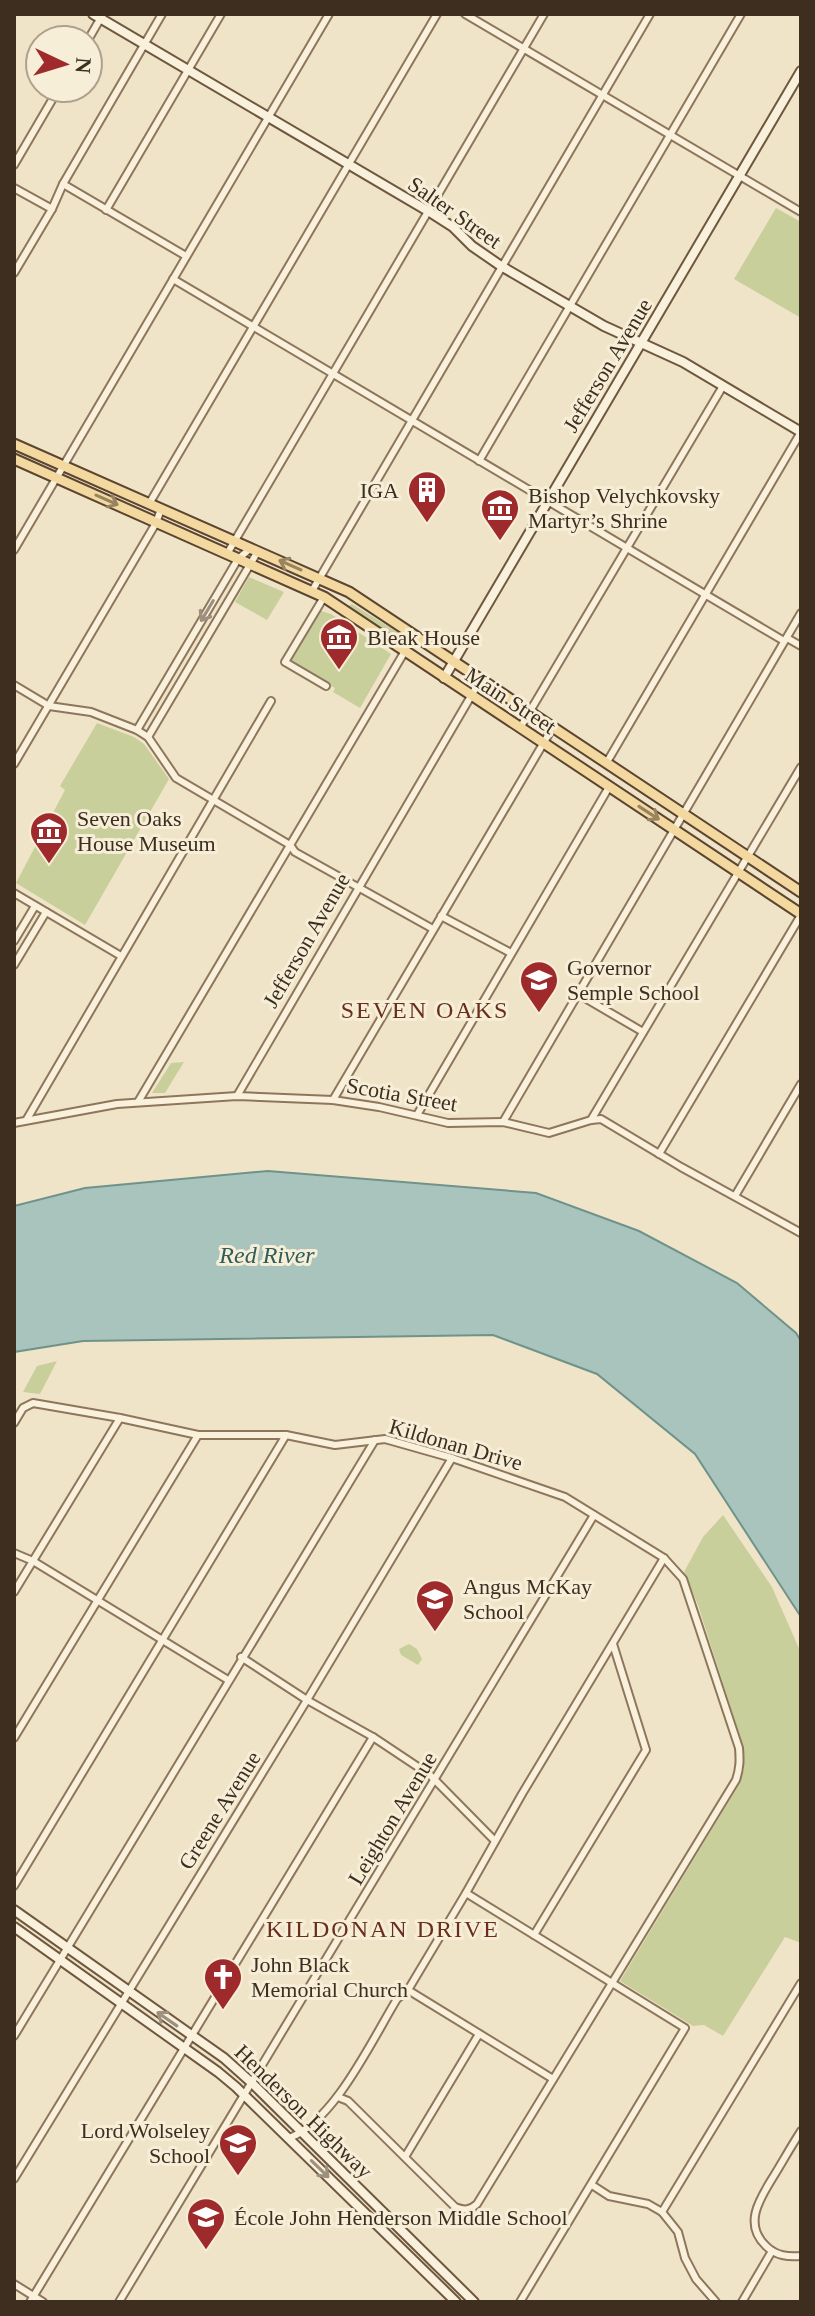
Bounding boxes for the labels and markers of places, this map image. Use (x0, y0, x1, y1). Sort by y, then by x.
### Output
building icon: IGA (406, 469, 448, 524)
place label: IGA (360, 478, 399, 503)
place label: Bishop Velychkovsky Martyr’s Shrine (528, 483, 720, 533)
museum icon: Bishop Velychkovsky Martyr’s Shrine (479, 487, 521, 542)
museum icon: Bleak House (318, 616, 360, 671)
place label: Bleak House (367, 625, 480, 650)
place label: Seven Oaks House Museum (77, 806, 216, 856)
museum icon: Seven Oaks House Museum (28, 810, 70, 865)
place label: Governor Semple School (567, 955, 700, 1005)
school or university icon: Governor Semple School (518, 959, 560, 1014)
place label: Angus McKay School (463, 1574, 592, 1624)
school or university icon: Angus McKay School (414, 1578, 456, 1633)
place label: John Black Memorial Church (251, 1952, 408, 2002)
church icon: John Black Memorial Church (202, 1956, 244, 2011)
place label: Lord Wolseley School (81, 2118, 210, 2168)
school or university icon: Lord Wolseley School (217, 2122, 259, 2177)
school or university icon: École John Henderson Middle School (185, 2196, 227, 2251)
place label: École John Henderson Middle School (234, 2205, 568, 2230)

